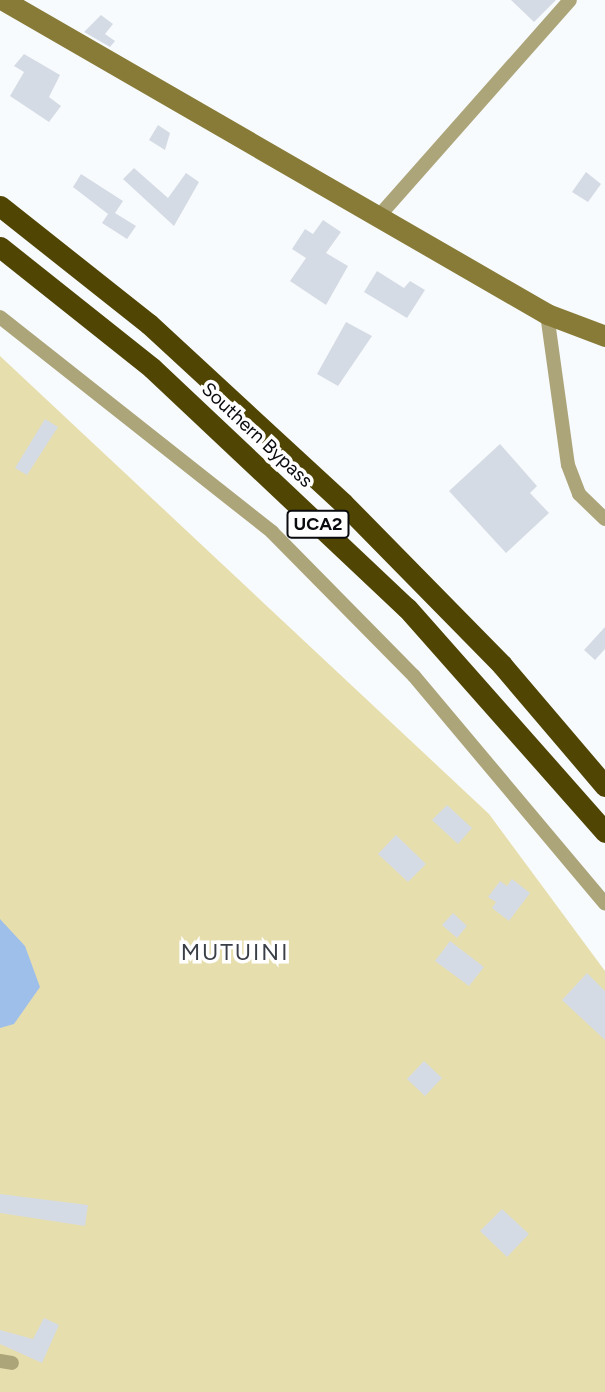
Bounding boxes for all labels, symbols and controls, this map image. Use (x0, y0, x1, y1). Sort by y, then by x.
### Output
street label: Southern Bypass (197, 378, 317, 492)
road number: UCA2 (286, 510, 350, 538)
district label: MUTUINI (182, 938, 288, 966)

